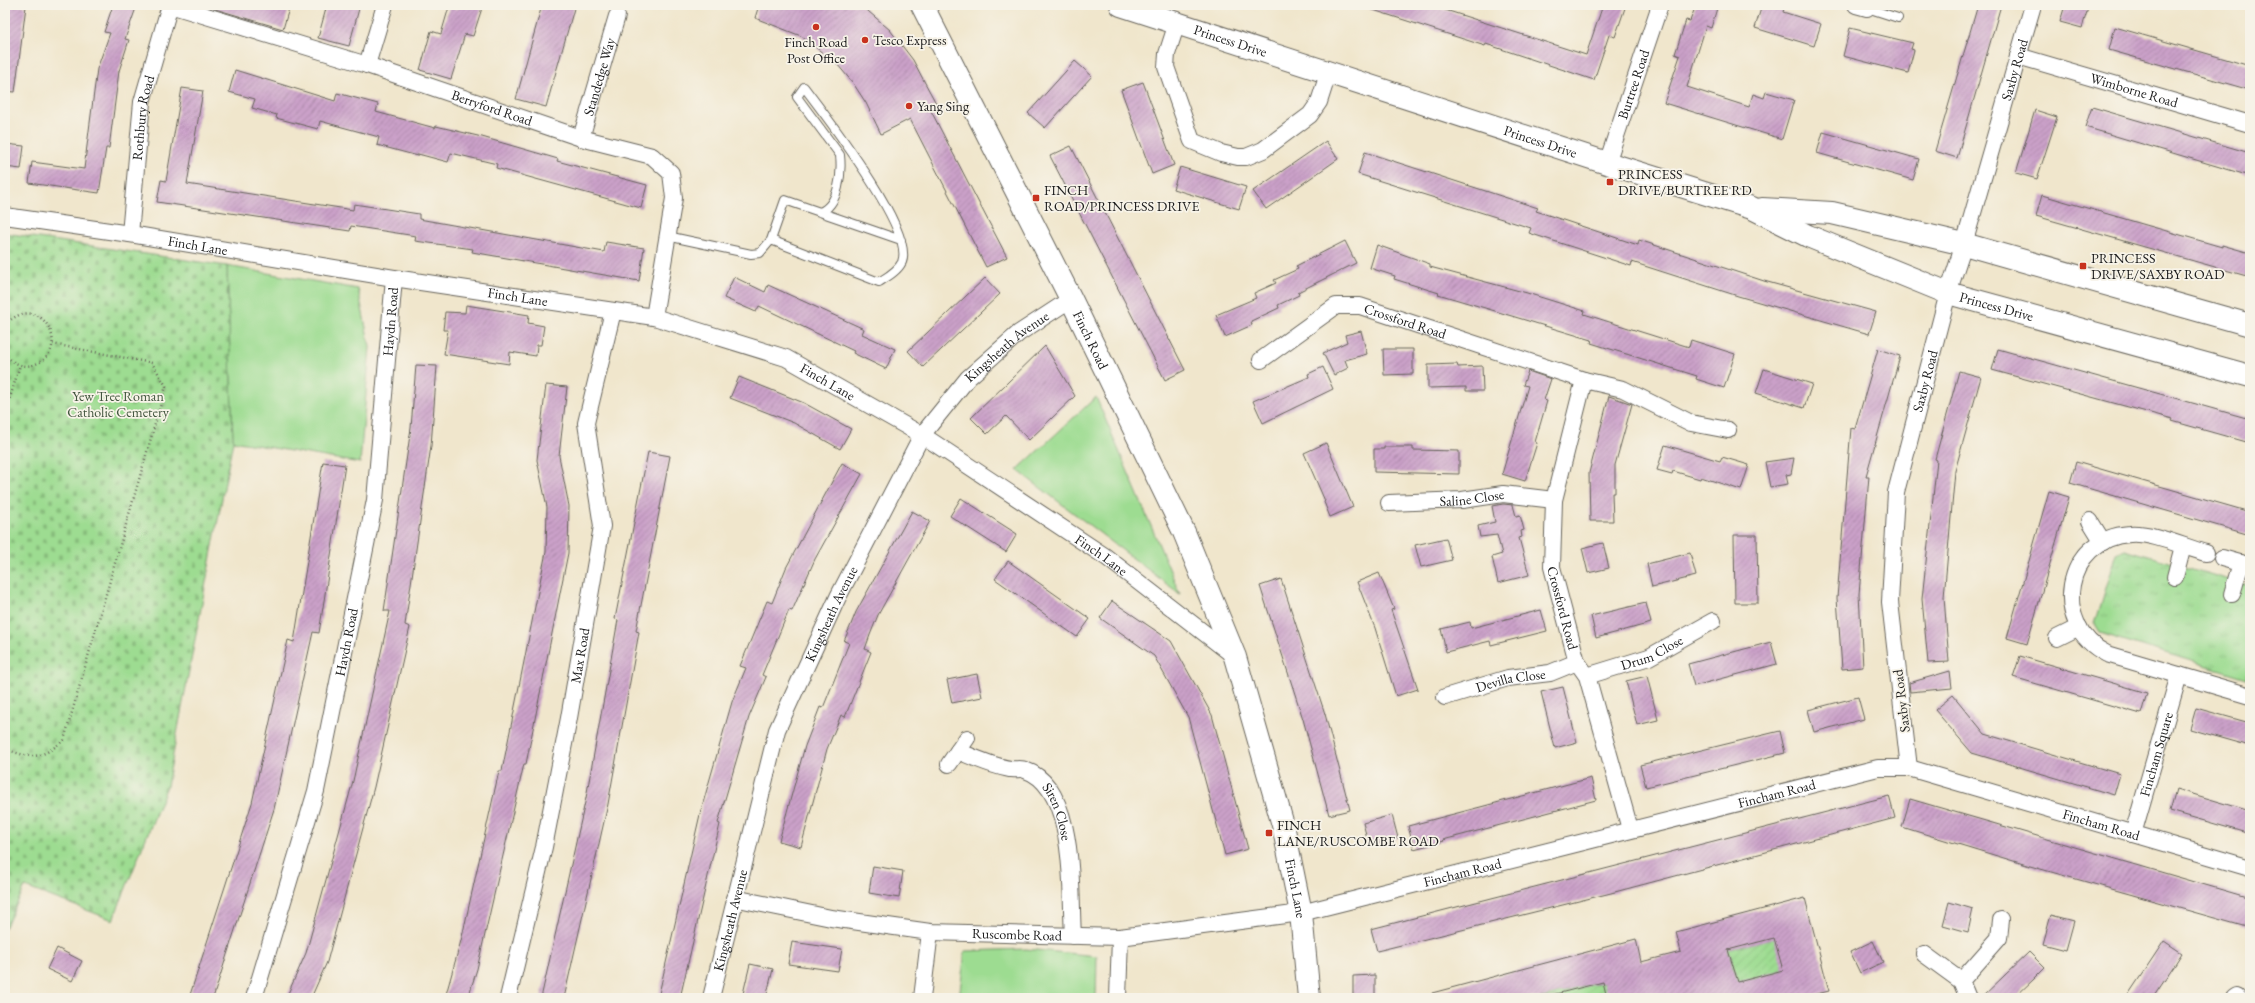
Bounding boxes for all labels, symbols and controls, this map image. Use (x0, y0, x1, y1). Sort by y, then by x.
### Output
street label: Princess Drive (1191, 20, 1270, 61)
marker: Finch Road Post Office (811, 22, 821, 32)
place label: Tesco Express (873, 31, 947, 49)
place label: Finch Road Post Office (785, 33, 848, 67)
street label: Standedge Way (579, 34, 619, 118)
marker: Tesco Express (860, 35, 870, 45)
street label: Saxby Road (1997, 36, 2032, 103)
street label: Burtree Road (1613, 46, 1654, 121)
street label: Wimborne Road (2088, 69, 2181, 112)
street label: Rothbury Road (128, 72, 159, 161)
street label: Berryford Road (449, 86, 536, 130)
place label: Yang Sing (917, 97, 970, 115)
marker: Yang Sing (904, 101, 914, 111)
street label: Princess Drive (1501, 121, 1580, 162)
place label: PRINCESS DRIVE/BURTREE RD (1618, 165, 1752, 199)
marker: PRINCESS DRIVE/BURTREE RD (1605, 177, 1615, 187)
place label: FINCH ROAD/PRINCESS DRIVE (1044, 181, 1200, 215)
marker: FINCH ROAD/PRINCESS DRIVE (1031, 193, 1041, 203)
street label: Finch Lane (167, 231, 230, 259)
place label: PRINCESS DRIVE/SAXBY ROAD (2091, 249, 2225, 283)
marker: PRINCESS DRIVE/SAXBY ROAD (2078, 261, 2088, 271)
street label: Finch Lane (486, 283, 549, 310)
street label: Haydn Road (378, 285, 402, 357)
street label: Princess Drive (1958, 288, 2036, 325)
street label: Crossford Road (1362, 299, 1450, 343)
street label: Kingsheath Avenue (961, 307, 1053, 386)
street label: Finch Road (1069, 308, 1113, 373)
street label: Saxby Road (1908, 347, 1942, 414)
street label: Finch Lane (797, 359, 859, 405)
park label: Yew Tree Roman Catholic Cemetery (67, 387, 170, 421)
street label: Saline Close (1439, 485, 1506, 510)
street label: Finch Lane (1072, 530, 1132, 580)
street label: Kingsheath Avenue (801, 563, 862, 665)
street label: Crossford Road (1543, 564, 1583, 652)
street label: Haydn Road (330, 606, 362, 678)
street label: Max Road (566, 625, 594, 685)
street label: Drum Close (1618, 631, 1687, 674)
street label: Devilla Close (1474, 665, 1547, 696)
street label: Saxby Road (1888, 668, 1914, 733)
street label: Fincham Square (2135, 709, 2177, 799)
street label: Fincham Road (1736, 775, 1818, 812)
street label: Siren Close (1039, 779, 1076, 842)
street label: Fincham Road (2061, 805, 2143, 844)
place label: FINCH LANE/RUSCOMBE ROAD (1277, 816, 1439, 850)
marker: FINCH LANE/RUSCOMBE ROAD (1264, 828, 1274, 838)
street label: Fincham Road (1422, 854, 1504, 891)
street label: Finch Lane (1281, 857, 1310, 919)
street label: Kingsheath Avenue (709, 867, 751, 973)
street label: Ruscombe Road (972, 924, 1063, 944)

